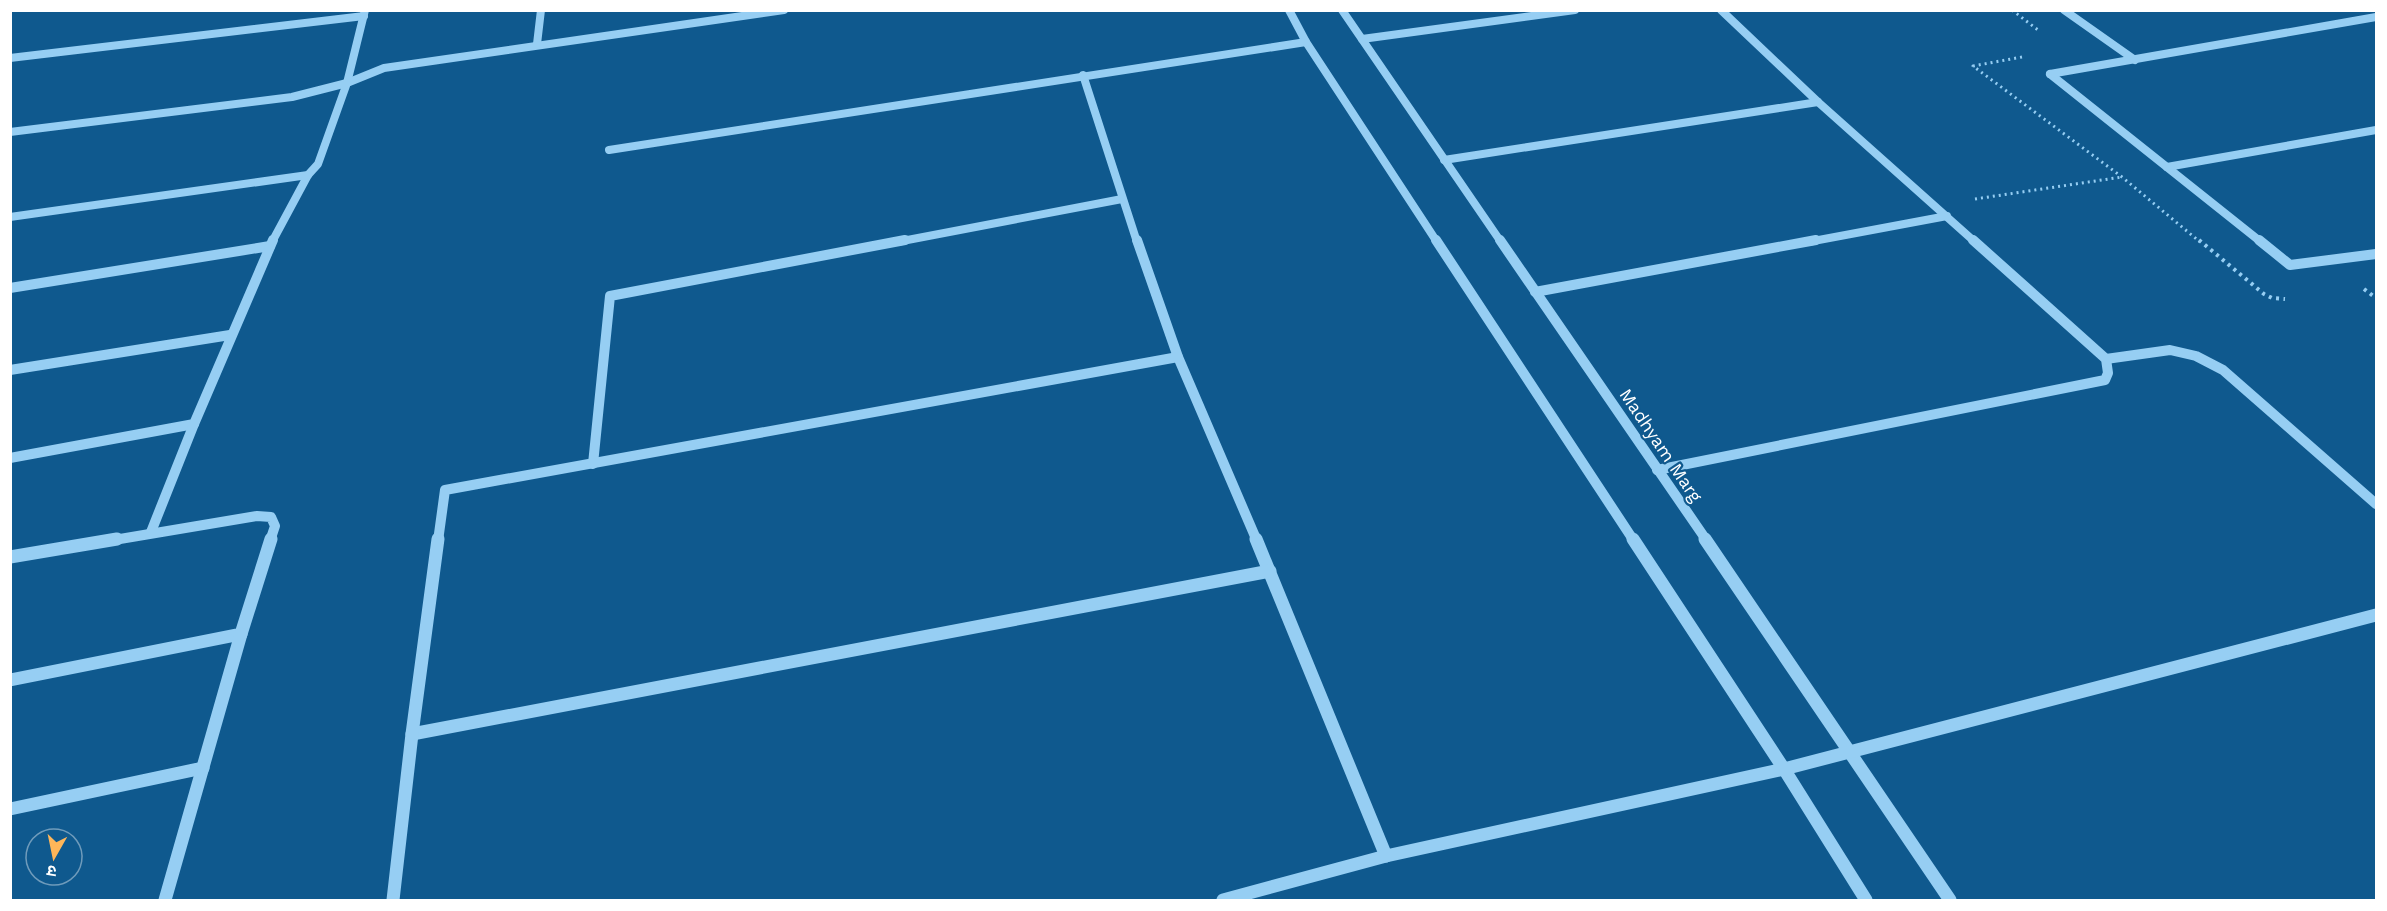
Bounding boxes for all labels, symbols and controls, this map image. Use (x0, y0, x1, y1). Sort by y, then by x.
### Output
street label: Madhyam Marg (1615, 384, 1707, 506)
north arrow (24, 827, 84, 887)
text: उ (45, 861, 58, 881)

